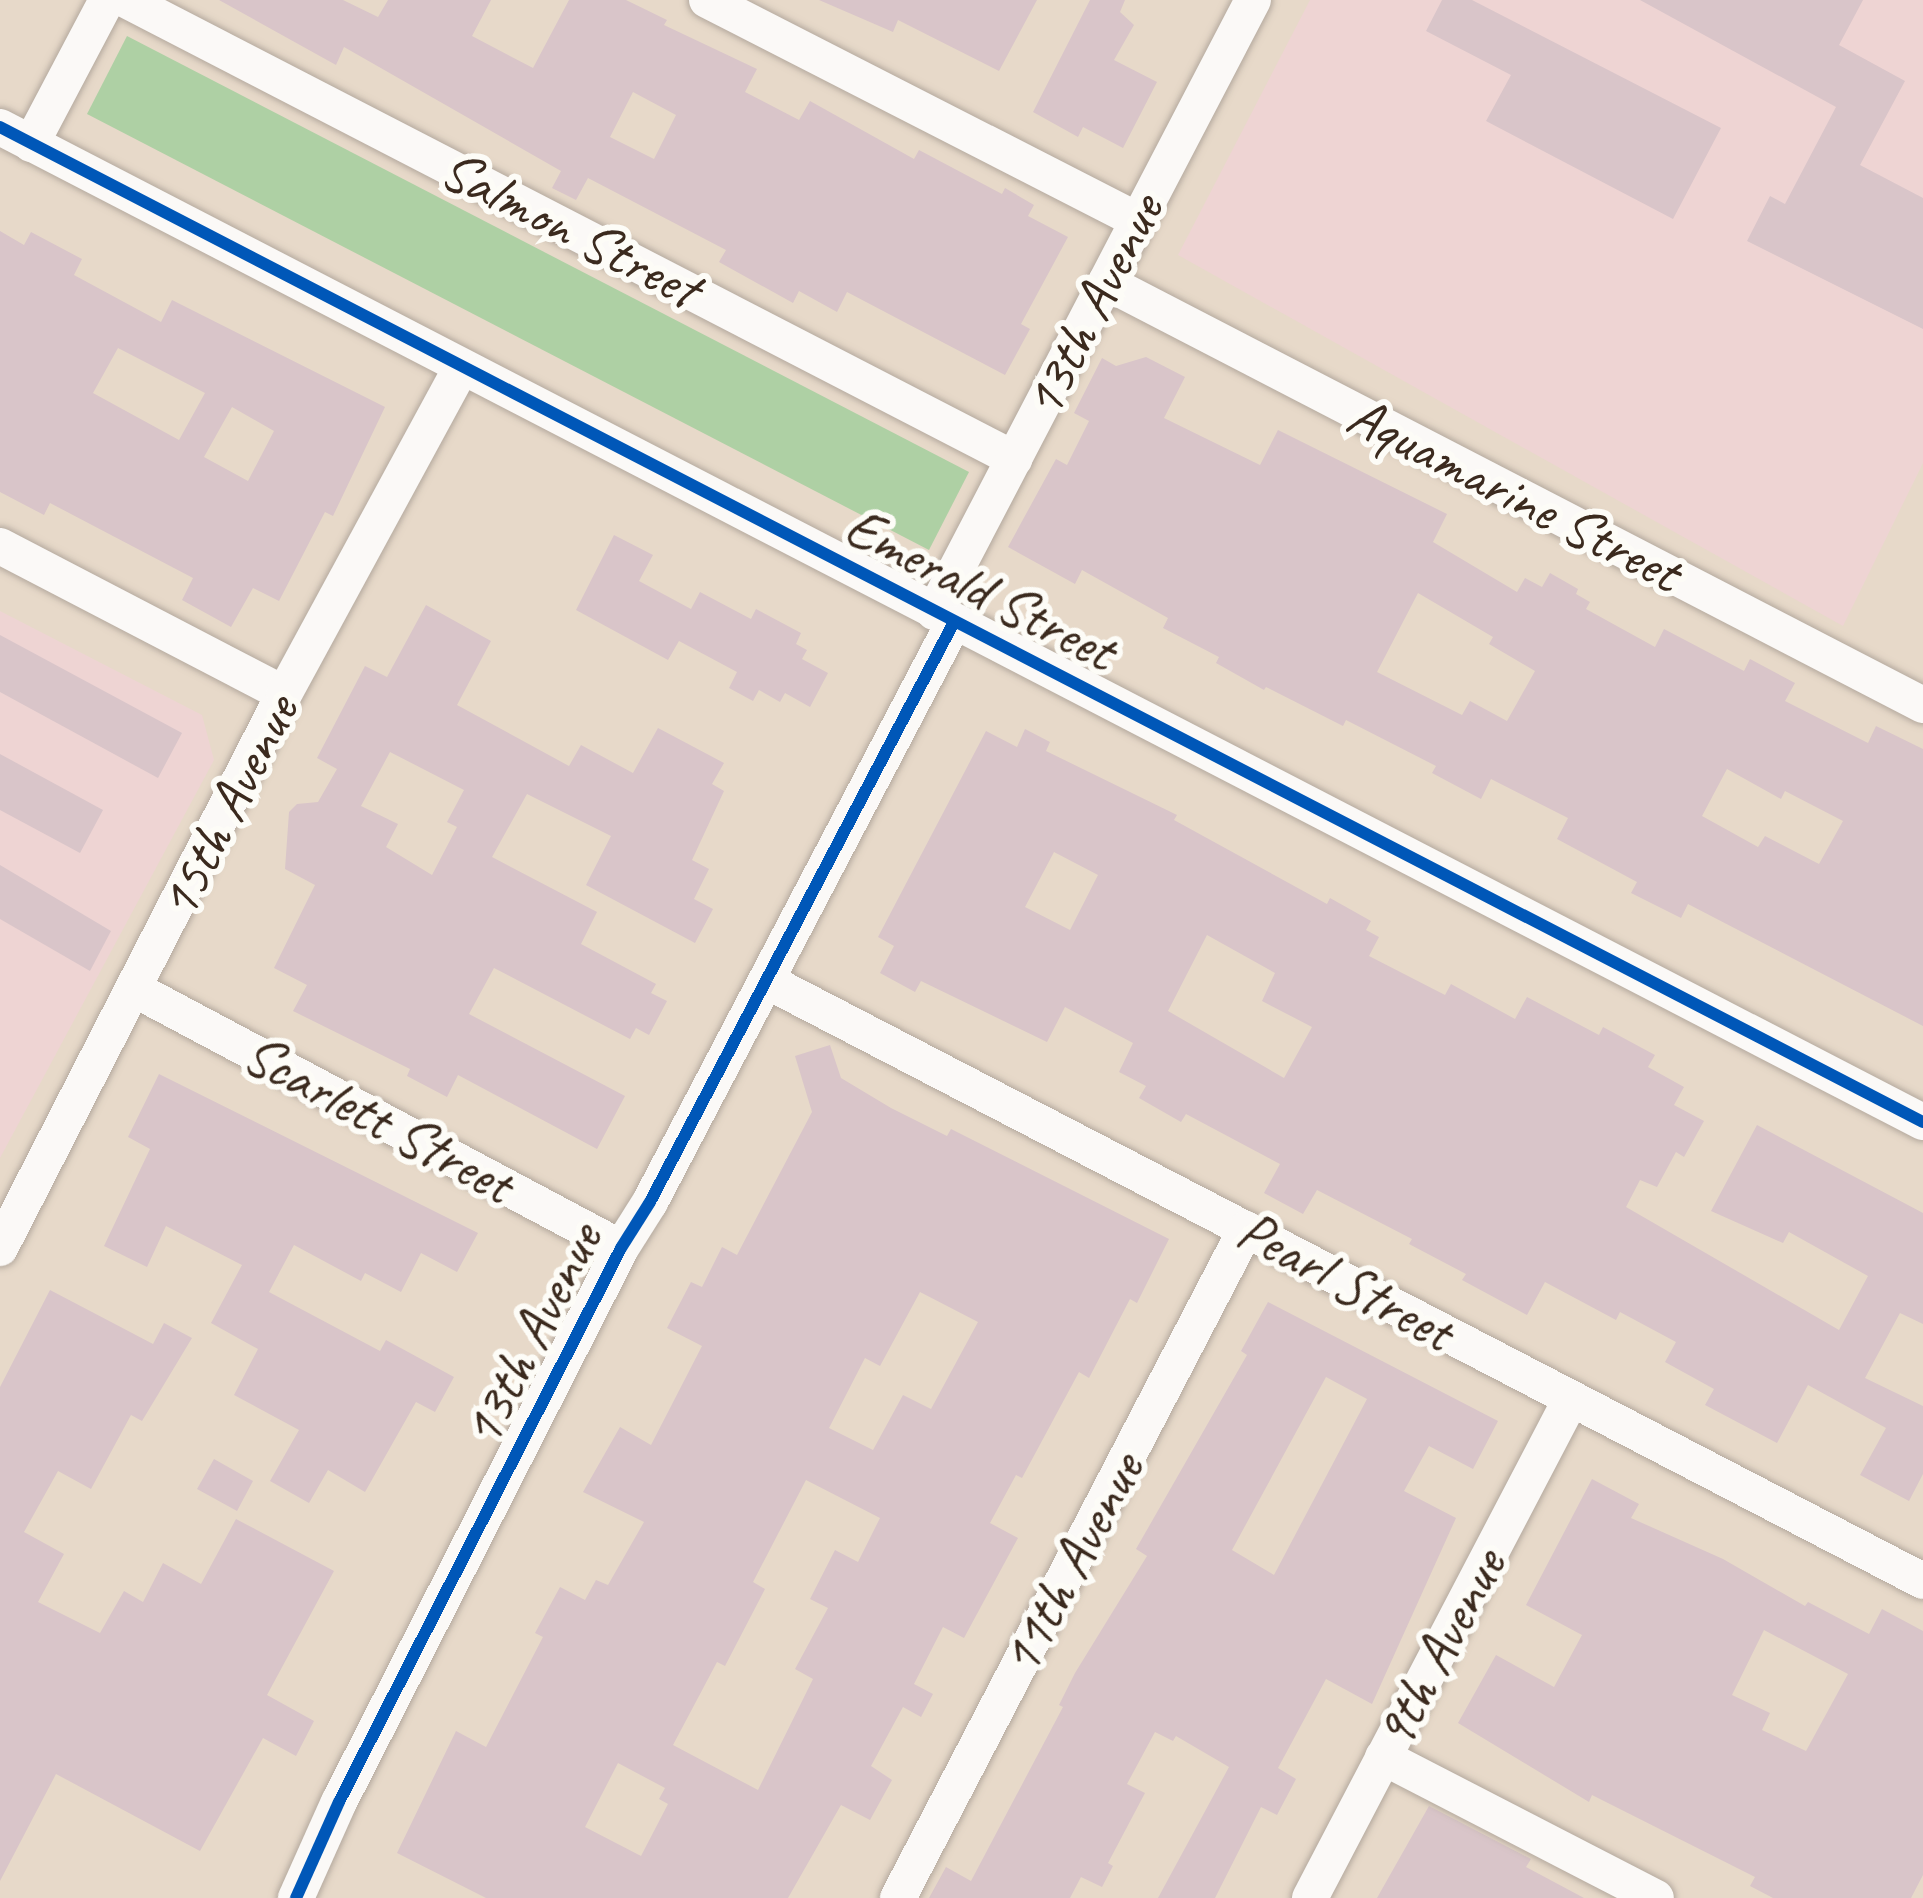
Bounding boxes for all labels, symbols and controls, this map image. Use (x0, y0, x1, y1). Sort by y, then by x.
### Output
street label: Salmon Street (430, 135, 710, 323)
street label: 13th Avenue (1008, 183, 1178, 429)
street label: Aquamarine Street (1336, 381, 1692, 607)
street label: Emerald Street (834, 492, 1126, 686)
street label: 15th Avenue (143, 684, 313, 930)
street label: Scarlett Street (231, 1019, 525, 1219)
street label: Pearl Street (1225, 1196, 1465, 1366)
street label: 13th Avenue (447, 1212, 617, 1458)
street label: 11th Avenue (985, 1442, 1159, 1686)
street label: 9th Avenue (1359, 1538, 1521, 1760)

